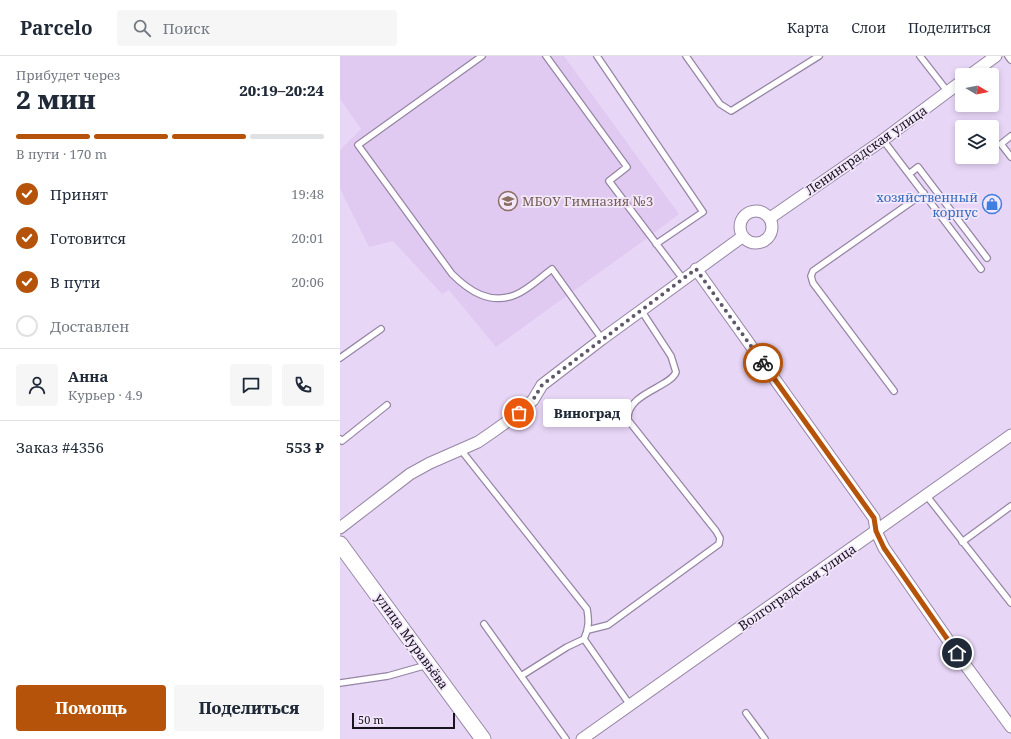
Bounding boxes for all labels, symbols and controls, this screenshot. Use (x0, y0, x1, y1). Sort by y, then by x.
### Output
search box (117, 10, 397, 46)
text: Parcelo (20, 15, 93, 41)
icon: search (131, 17, 153, 39)
text: Поиск (163, 18, 210, 38)
text: Карта (787, 18, 829, 37)
text: Слои (851, 18, 886, 37)
text: Поделиться (908, 18, 991, 37)
text: Прибудет через (16, 66, 120, 84)
north arrow (955, 68, 999, 112)
map controls (955, 68, 999, 164)
text: 20:19–20:24 (239, 80, 324, 100)
text: 2 мин (16, 81, 96, 117)
street label: Ленинградская улица (801, 101, 931, 199)
button: layers (955, 120, 999, 164)
text: В пути · 170 m (16, 145, 107, 163)
icon: check (16, 183, 38, 205)
text: Принят (50, 184, 108, 204)
text: 19:48 (291, 185, 324, 203)
place label: хозяйственный корпус (876, 188, 978, 221)
school or university icon: МБОУ Гимназия №3 (497, 190, 519, 212)
place label: МБОУ Гимназия №3 (522, 192, 653, 210)
shop icon: хозяйственный корпус (981, 193, 1003, 215)
icon: check (16, 227, 38, 249)
text: Готовится (50, 228, 126, 248)
text: 20:01 (291, 229, 324, 247)
icon: check (16, 271, 38, 293)
text: В пути (50, 272, 100, 292)
text: 20:06 (291, 273, 324, 291)
text: Доставлен (50, 316, 129, 336)
courier (743, 343, 783, 383)
icon: bike (752, 352, 774, 374)
button: person (16, 364, 58, 406)
button: chat (230, 364, 272, 406)
button: phone (282, 364, 324, 406)
text: Анна (68, 366, 108, 386)
text: Курьер · 4.9 (68, 386, 143, 404)
pin (502, 396, 536, 430)
callout: Виноград (543, 399, 631, 427)
icon: bag (508, 402, 530, 424)
text: Виноград (554, 404, 620, 422)
text: Заказ #4356 (16, 437, 104, 457)
text: 553 ₽ (286, 437, 324, 457)
street label: Волгоградская улица (734, 539, 860, 635)
street label: улица Муравьёва (371, 589, 453, 693)
pin (940, 636, 974, 670)
icon: home (946, 642, 968, 664)
button: Помощь (16, 685, 166, 731)
button: Поделиться (174, 685, 324, 731)
scale bar (352, 711, 455, 730)
text: 50 m (358, 712, 384, 727)

